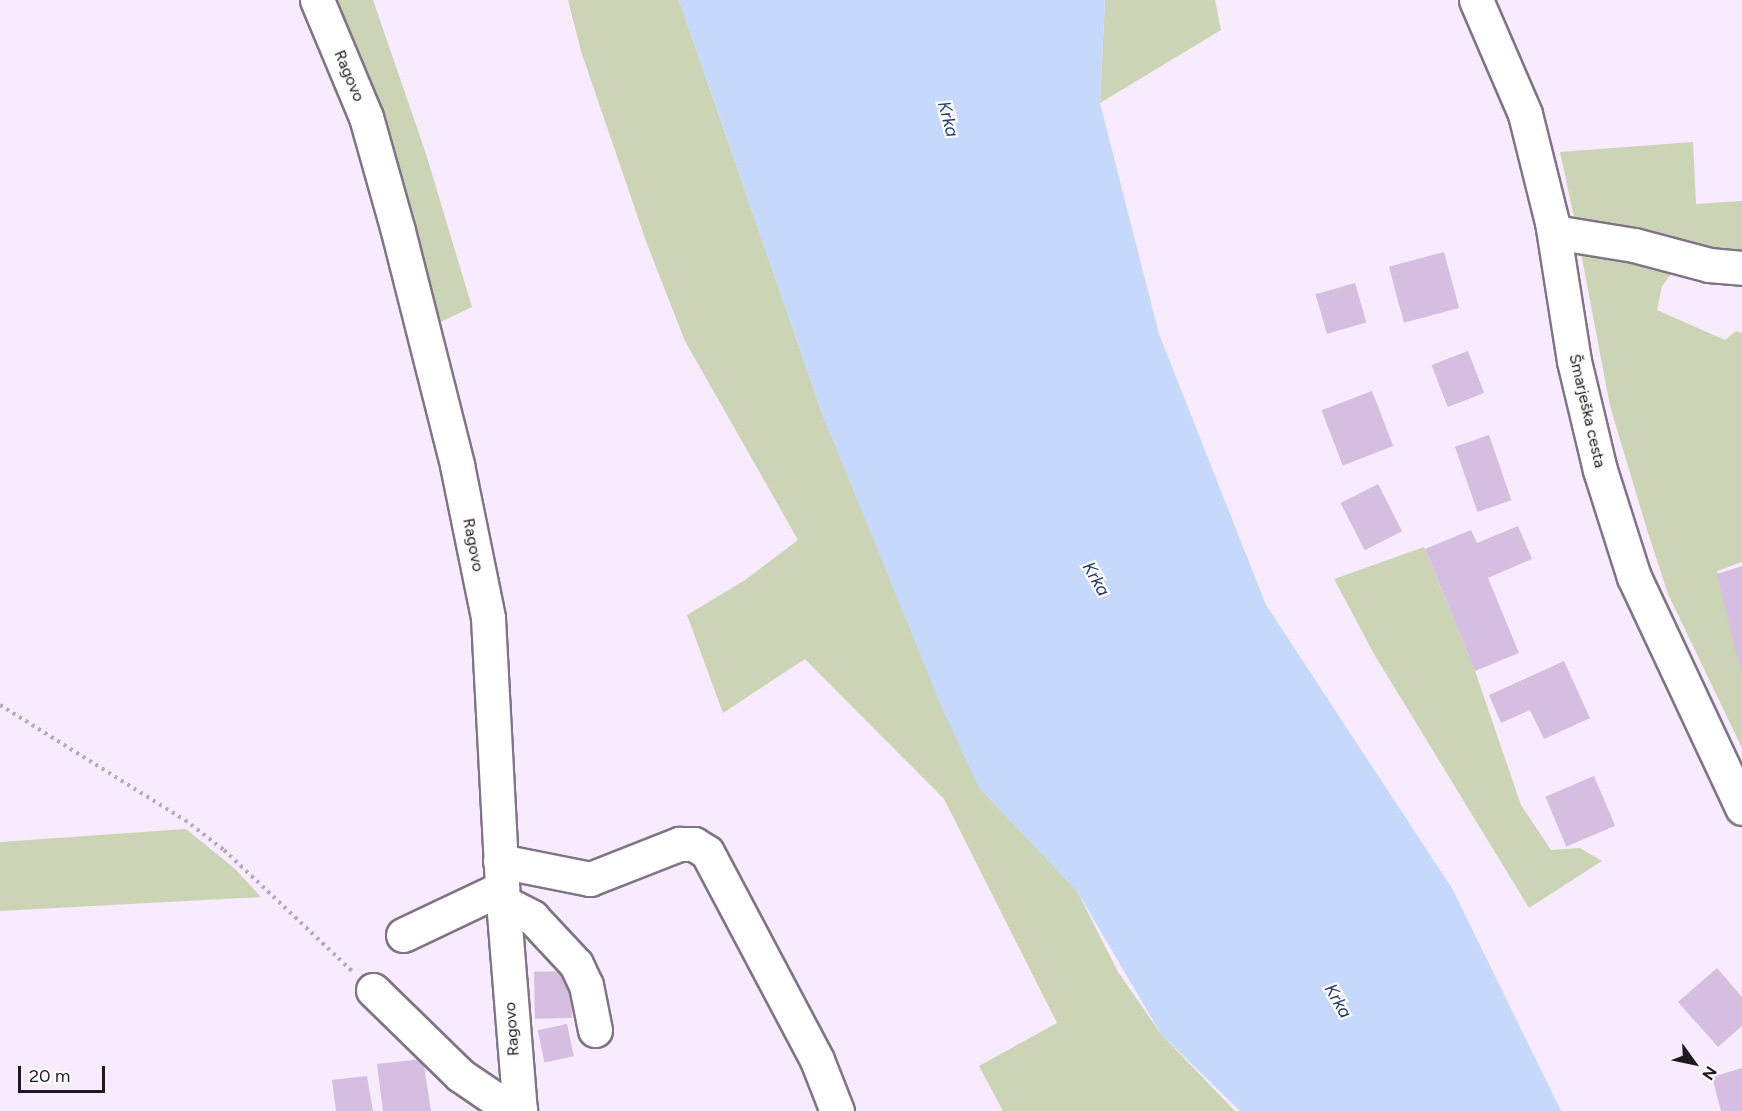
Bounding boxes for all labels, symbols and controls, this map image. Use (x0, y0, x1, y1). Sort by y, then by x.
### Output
street label: Ragovo (330, 47, 368, 105)
water label: Krka (933, 99, 963, 139)
street label: Šmarješka cesta (1565, 352, 1609, 470)
street label: Ragovo (458, 517, 488, 573)
water label: Krka (1078, 558, 1114, 600)
water label: Krka (1320, 980, 1356, 1022)
street label: Ragovo (501, 1001, 523, 1057)
north arrow (1664, 1033, 1724, 1093)
scale bar (21, 1054, 108, 1092)
text: N (1698, 1063, 1721, 1083)
text: 20 m (29, 1065, 70, 1087)

